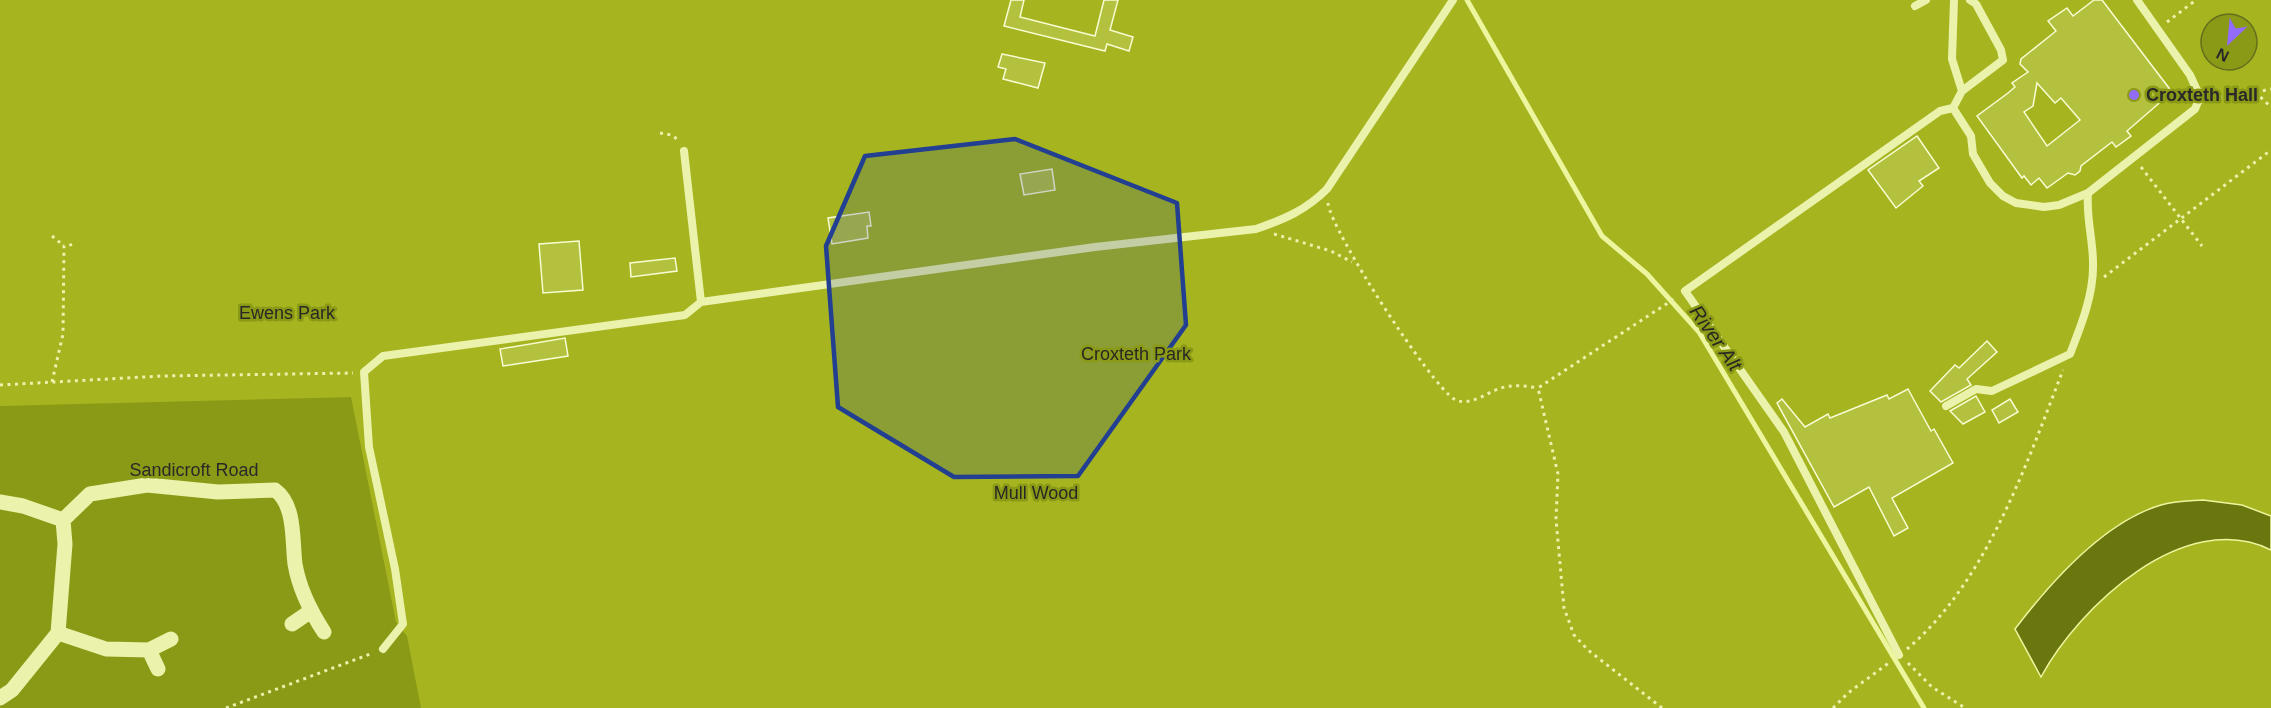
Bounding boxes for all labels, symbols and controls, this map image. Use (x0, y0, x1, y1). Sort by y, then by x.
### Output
north arrow (2199, 12, 2259, 72)
text: N (2214, 45, 2232, 65)
place label: Croxteth Hall (2146, 85, 2258, 105)
marker: Croxteth Hall (2127, 88, 2141, 102)
water label: River Alt (1686, 301, 1747, 376)
park label: Ewens Park (239, 303, 336, 323)
park label: Croxteth Park (1081, 344, 1192, 364)
street label: Sandicroft Road (129, 460, 259, 480)
park label: Mull Wood (994, 483, 1078, 503)

